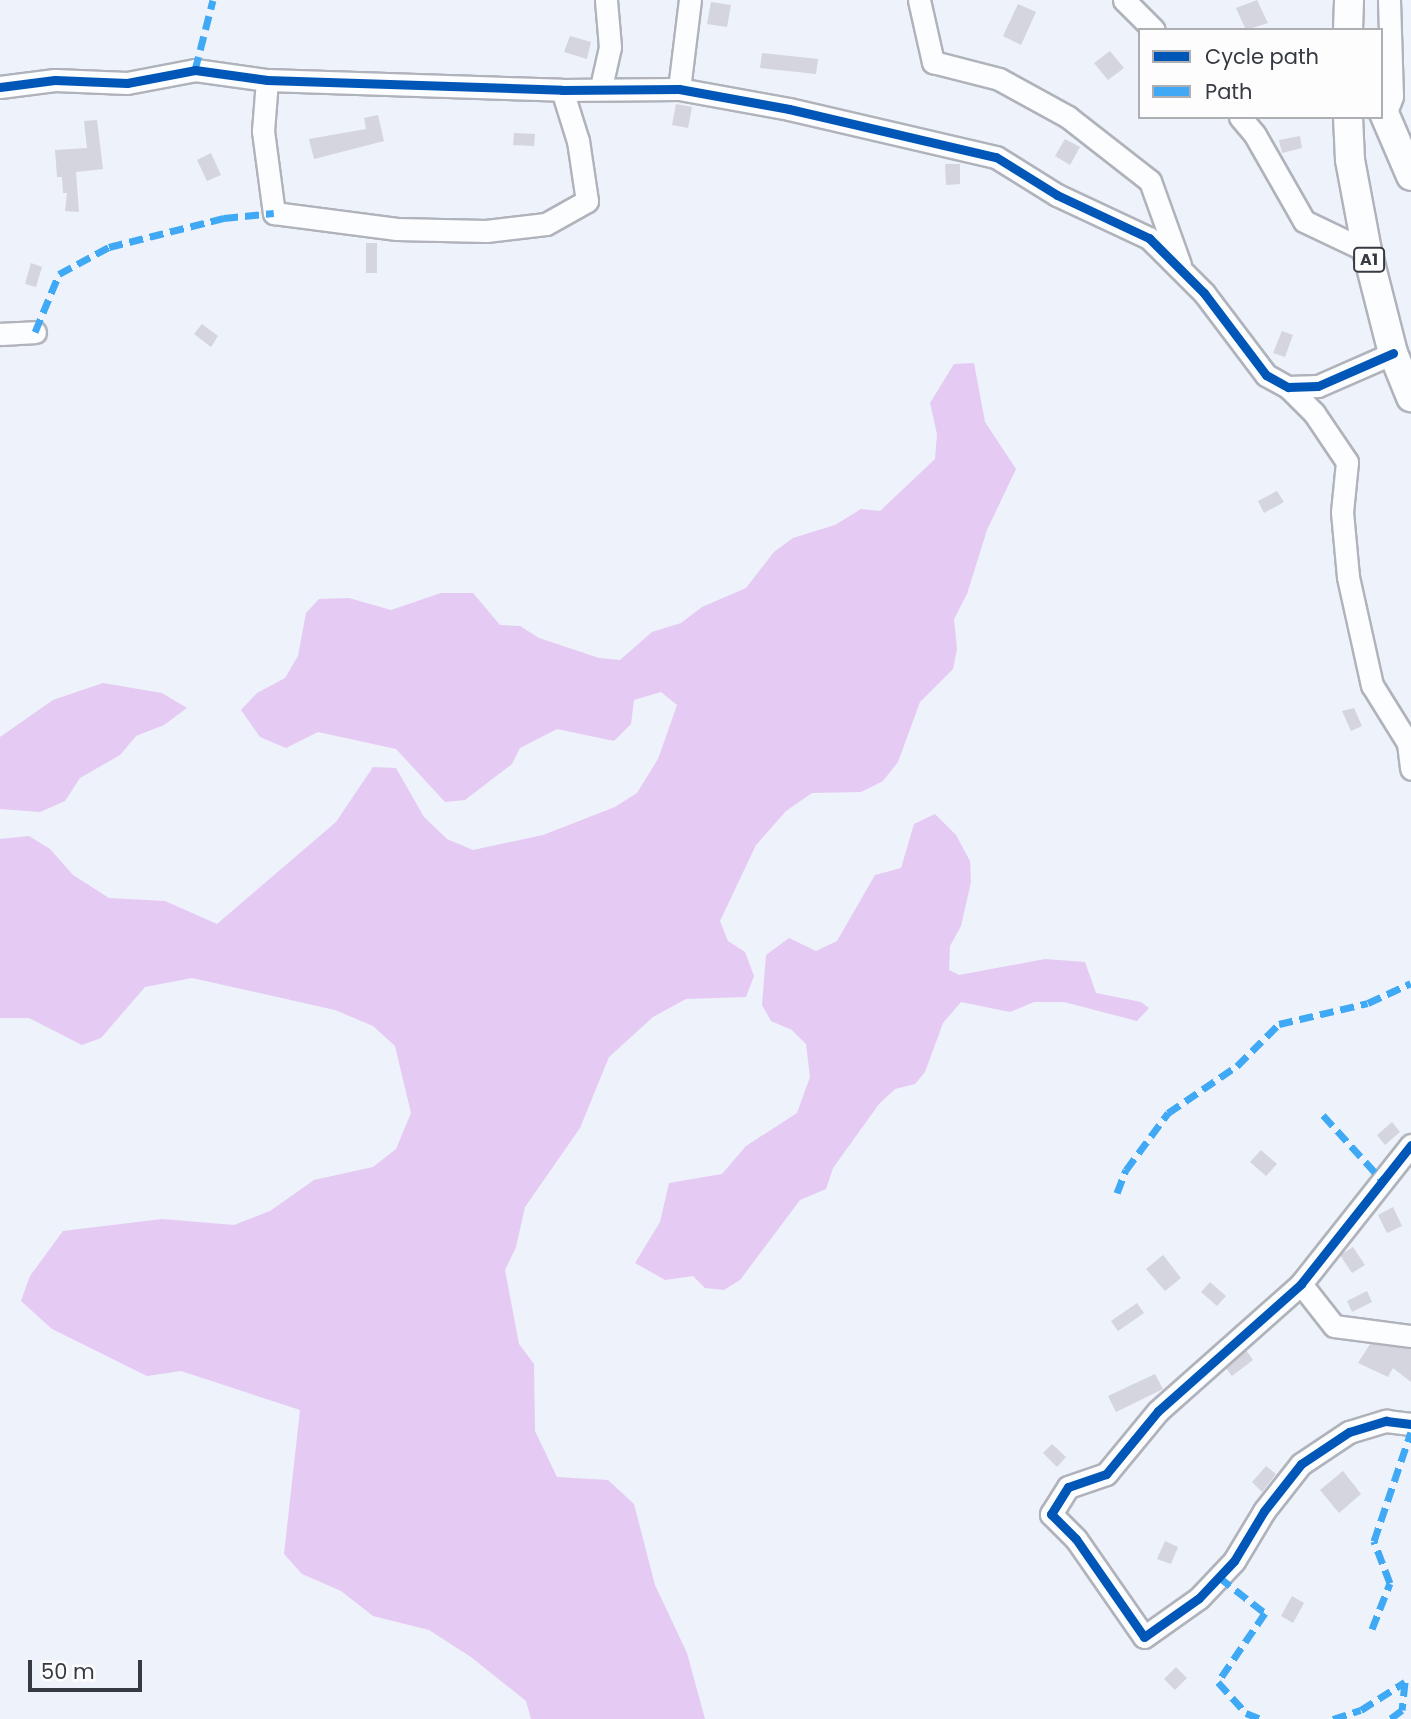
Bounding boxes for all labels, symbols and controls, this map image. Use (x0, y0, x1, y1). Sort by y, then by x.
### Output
legend (1138, 28, 1383, 119)
text: Cycle path (1205, 42, 1319, 71)
text: Path (1205, 77, 1252, 106)
road number: A1 (1352, 248, 1386, 272)
scale bar (32, 1646, 145, 1690)
text: 50 m (41, 1657, 95, 1686)

